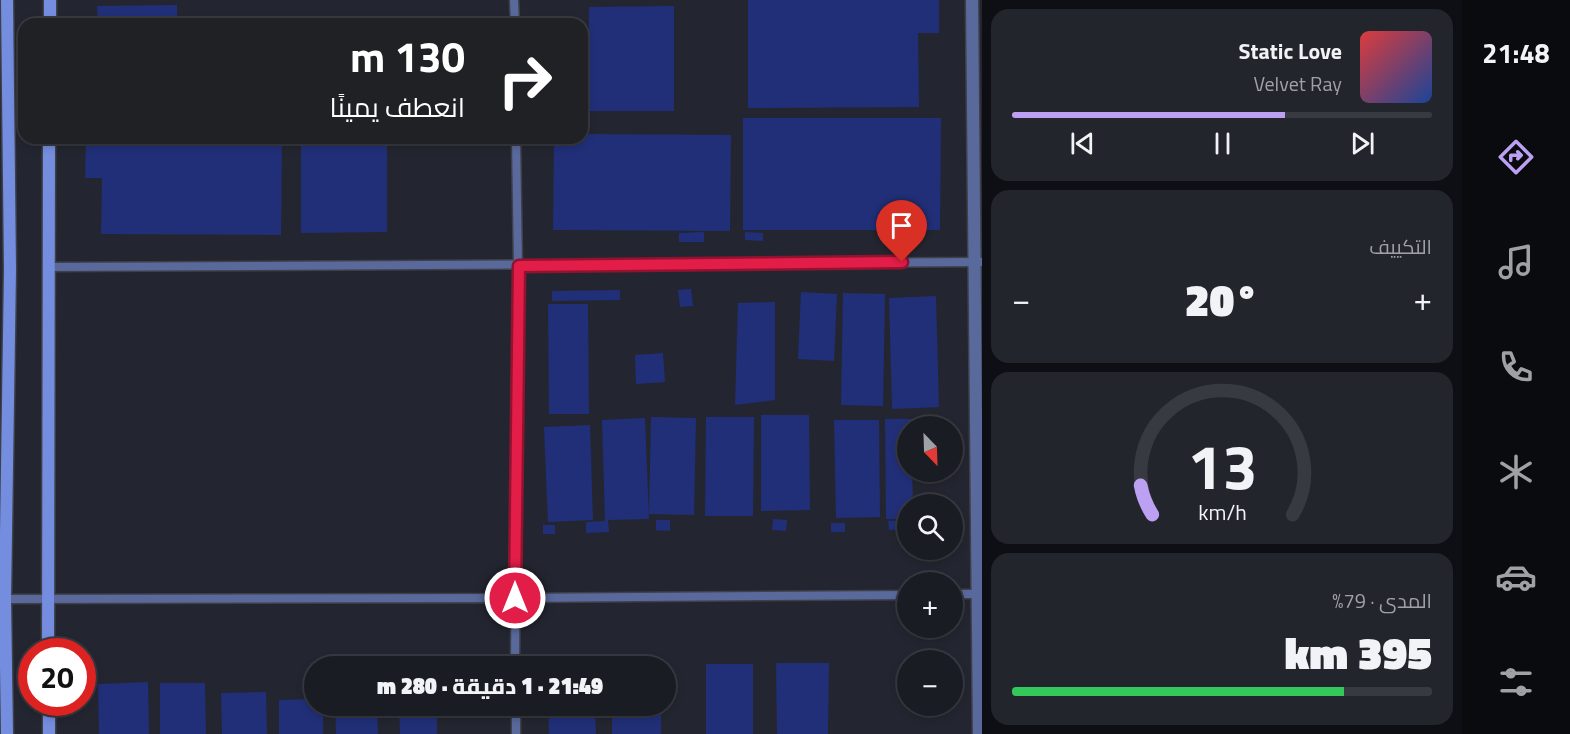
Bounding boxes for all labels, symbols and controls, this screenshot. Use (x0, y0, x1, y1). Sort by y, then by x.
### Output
text: 130 m (350, 24, 465, 88)
text: 21:48 (1482, 32, 1550, 73)
text: Static Love (1239, 34, 1342, 68)
icon: right (486, 42, 564, 120)
text: Velvet Ray (1253, 68, 1342, 99)
text: انعطف يمينًا (329, 86, 465, 127)
icon: previous (1066, 127, 1099, 160)
icon: pause (1206, 127, 1239, 160)
icon: next (1346, 127, 1379, 160)
icon: directions (1495, 136, 1537, 178)
pin (876, 200, 927, 262)
icon: arrive (885, 209, 918, 242)
text: التكييف (1369, 231, 1432, 262)
icon: music (1495, 241, 1537, 283)
text: 20° (1185, 265, 1259, 333)
text: − (1012, 274, 1030, 324)
text: + (1414, 274, 1432, 324)
icon: phone (1495, 346, 1537, 388)
north arrow (897, 416, 963, 482)
map controls (897, 416, 963, 716)
text: 13 (1187, 418, 1257, 513)
icon: climate (1495, 451, 1537, 493)
button: search (897, 494, 963, 560)
text: km/h (1198, 496, 1246, 528)
icon: car (1495, 556, 1537, 598)
position arrow (483, 566, 547, 630)
button: + (897, 572, 963, 638)
text: المدى · 79% (1332, 585, 1432, 616)
text: 395 km (1284, 618, 1432, 686)
speed limit sign: 20 (18, 638, 96, 716)
button: − (897, 650, 963, 716)
icon: filters (1495, 661, 1537, 703)
text: 21:49 · 1 دقيقة · 280 m (377, 669, 603, 703)

